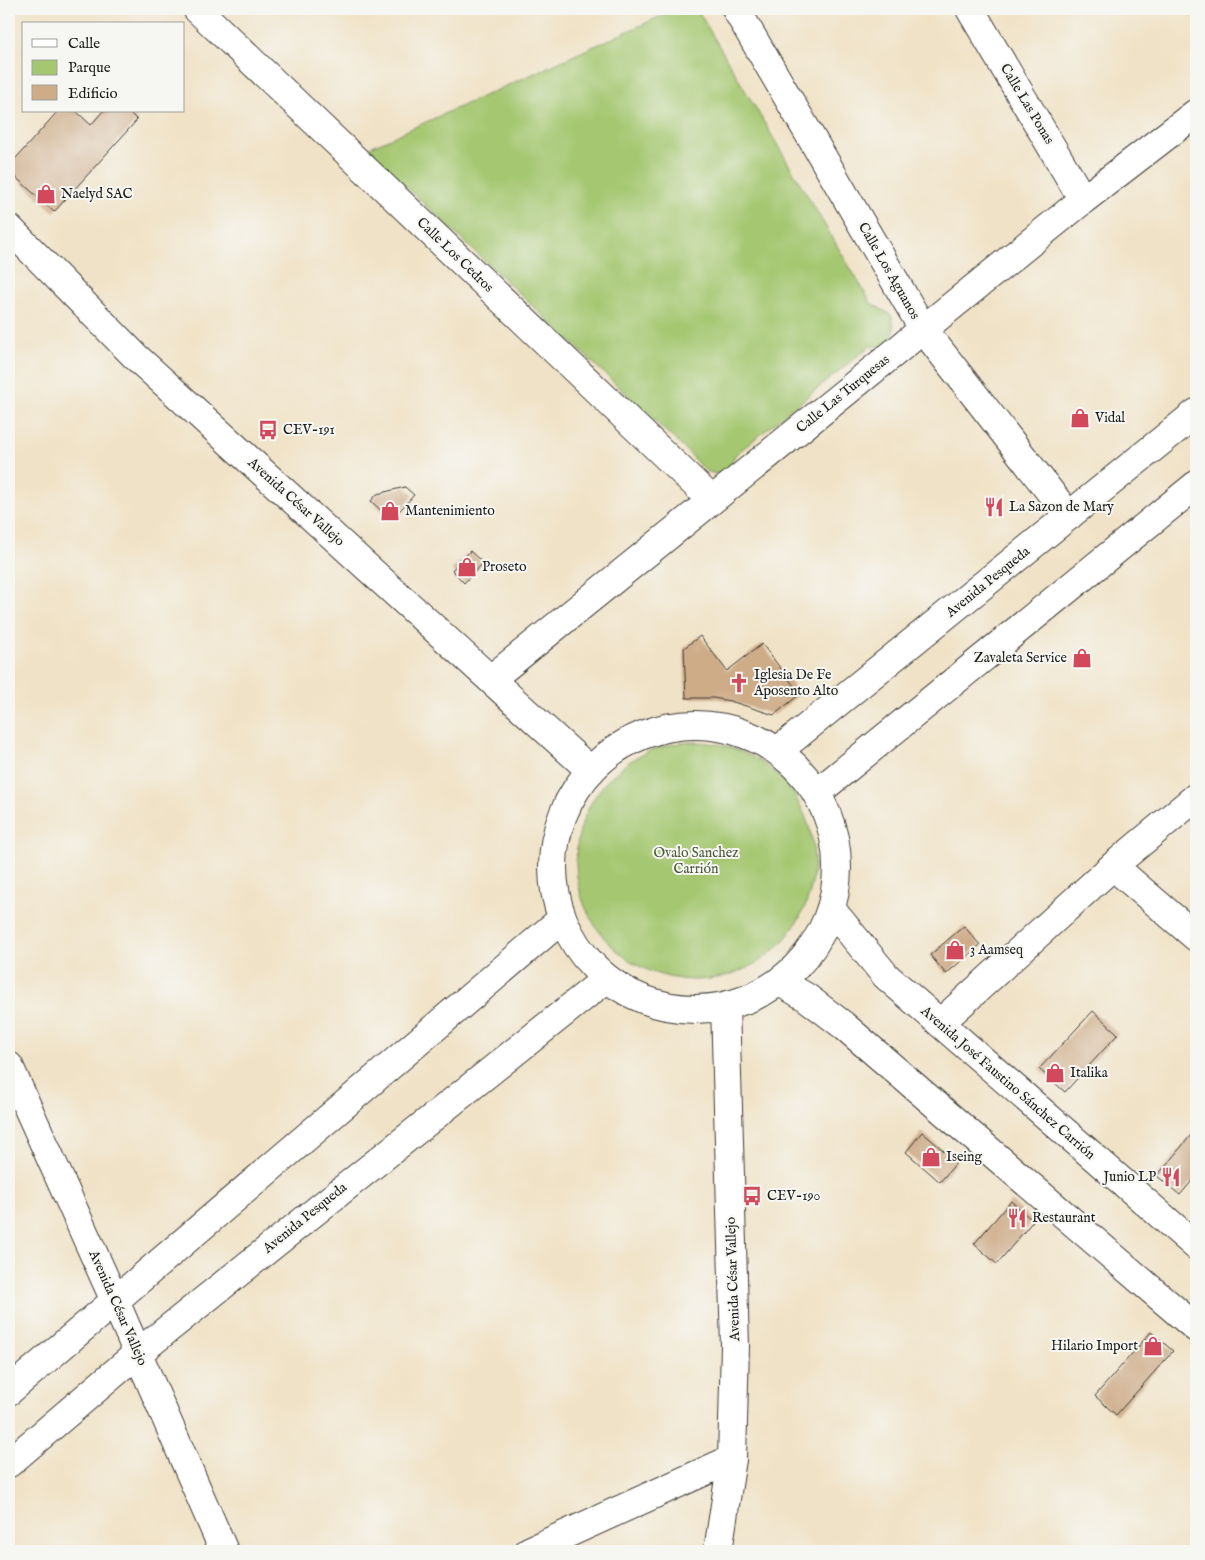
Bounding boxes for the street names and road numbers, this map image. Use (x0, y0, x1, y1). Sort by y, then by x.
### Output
street label: Calle Las Ponas (996, 60, 1058, 148)
street label: Calle Los Cedros (413, 214, 497, 296)
street label: Calle Los Aguanos (854, 219, 924, 323)
street label: Calle Las Turquesas (793, 351, 893, 437)
street label: Avenida César Vallejo (243, 453, 349, 551)
street label: Avenida Pesqueda (942, 542, 1034, 622)
street label: Avenida José Faustino Sánchez Carrión (916, 1002, 1099, 1164)
street label: Avenida Pesqueda (259, 1178, 351, 1258)
street label: Avenida César Vallejo (722, 1216, 744, 1342)
street label: Avenida César Vallejo (84, 1247, 152, 1369)

